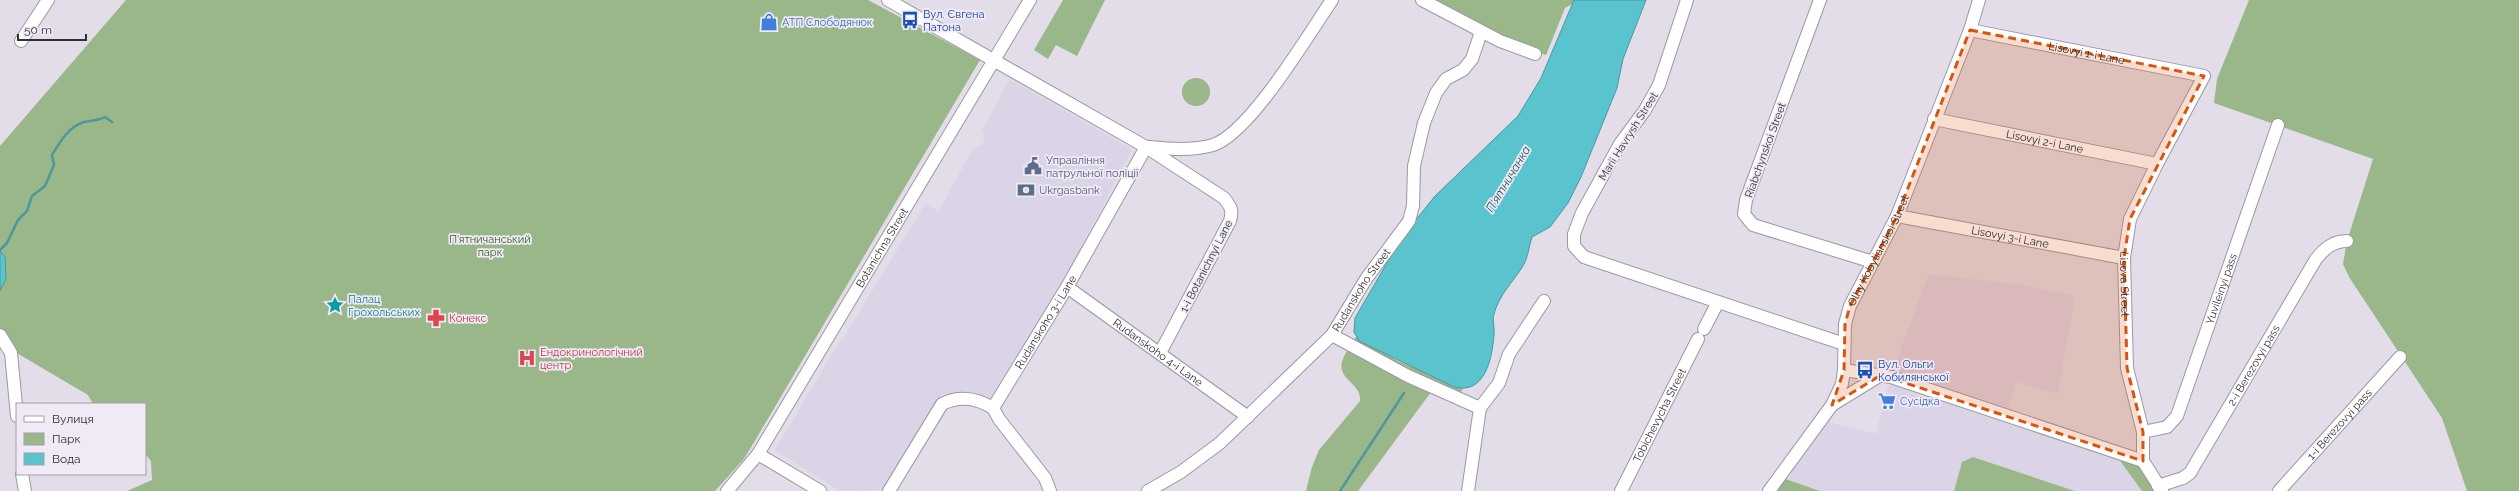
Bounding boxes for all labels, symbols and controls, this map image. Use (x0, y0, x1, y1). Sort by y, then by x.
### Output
place label: Вул. Євгена Патона (923, 8, 984, 34)
bus stop icon: Вул. Євгена Патона (900, 10, 920, 30)
shop icon: АТП Слободянюк (759, 12, 779, 32)
scale bar (18, 16, 86, 42)
place label: АТП Слободянюк (782, 16, 873, 29)
text: 50 m (24, 23, 52, 37)
street label: Lisovyi 1-i Lane (2047, 40, 2126, 67)
street label: Marii Havrysh Street (1596, 90, 1661, 183)
street label: Riabchynskoi Street (1742, 101, 1789, 199)
street label: Lisovyi 2-i Lane (2005, 128, 2085, 156)
water label: П'ятничанка (1483, 143, 1533, 215)
place label: Управління патрульної поліції (1046, 154, 1139, 180)
public building icon: Управління патрульної поліції (1023, 156, 1043, 176)
bank icon: Ukrgasbank (1016, 180, 1036, 200)
place label: Ukrgasbank (1039, 184, 1100, 197)
street label: Olhy Kobylianskoi Street (1845, 193, 1912, 308)
street label: Botanichna Street (853, 205, 911, 290)
street label: 1-i Botanichnyi Lane (1178, 217, 1236, 315)
street label: Lisovyi 3-i Lane (1970, 224, 2050, 251)
park label: П'ятничанський парк (449, 233, 531, 259)
street label: Rudanskoho Street (1330, 246, 1394, 334)
street label: Lisova Street (2117, 250, 2132, 317)
street label: Yuvileinyi pass (2203, 252, 2240, 326)
street label: Rudanskoho 3-i Lane (1012, 273, 1079, 371)
place label: Палац Грохольських (348, 293, 420, 319)
place icon: Палац Грохольських (325, 295, 345, 315)
pharmacy icon: Конекс (426, 308, 446, 328)
place label: Конекс (449, 312, 487, 325)
street label: Rudanskoho 4-i Lane (1110, 316, 1205, 390)
street label: 2-i Berezovyi pass (2225, 323, 2283, 408)
place label: Ендокринологічний центр (540, 346, 643, 372)
hospital icon: Ендокринологічний центр (517, 348, 537, 368)
place label: Вул. Ольги Кобилянської (1878, 358, 1949, 384)
bus stop icon: Вул. Ольги Кобилянської (1855, 360, 1875, 380)
street label: Tobichevycha Street (1631, 366, 1689, 464)
street label: 1-i Berezovyi pass (2305, 387, 2375, 462)
supermarket icon: Сусідка (1877, 391, 1897, 411)
place label: Сусідка (1900, 395, 1940, 408)
legend (16, 403, 146, 475)
text: Вулиця (52, 412, 94, 426)
text: Парк (52, 432, 81, 446)
text: Вода (52, 452, 81, 466)

